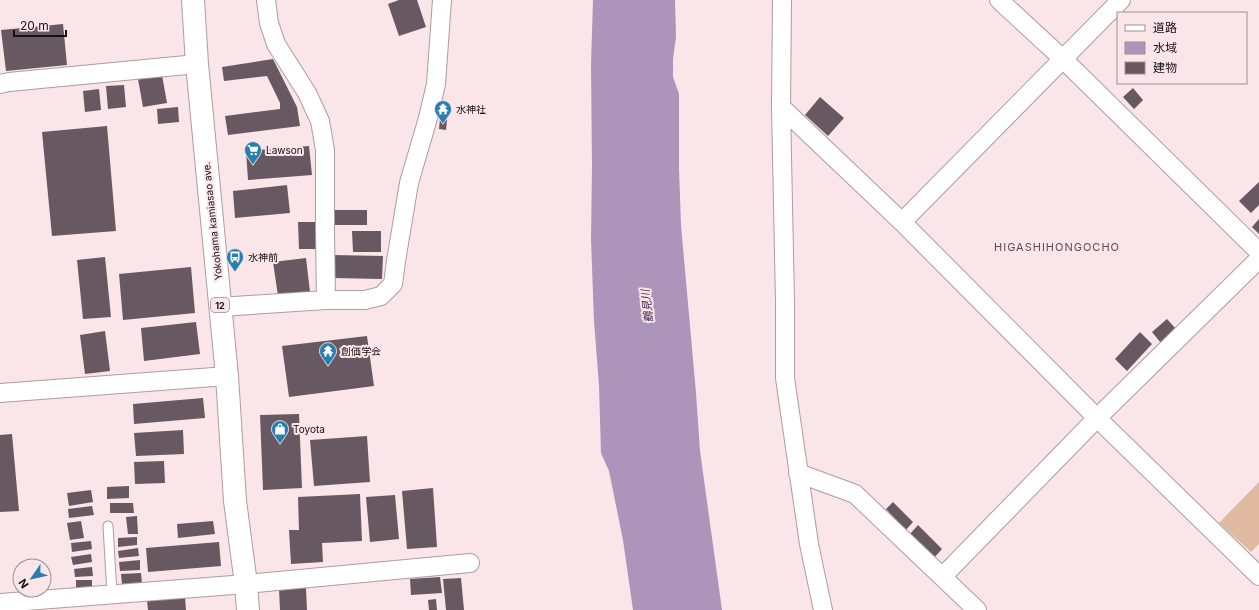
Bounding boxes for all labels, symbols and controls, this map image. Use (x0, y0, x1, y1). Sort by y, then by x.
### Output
scale bar (14, 12, 66, 38)
legend (1117, 12, 1247, 84)
text: 20 m (20, 18, 49, 33)
text: 道路 (1153, 20, 1177, 35)
text: 水域 (1153, 40, 1177, 55)
text: 建物 (1153, 60, 1177, 75)
temple icon: 水神社 (433, 99, 453, 124)
place label: 水神社 (456, 103, 486, 115)
supermarket icon: Lawson (243, 140, 263, 165)
place label: Lawson (266, 144, 303, 156)
street label: Yokohama kamiasao ave. (200, 161, 224, 281)
district label: HIGASHIHONGOCHO (994, 240, 1120, 254)
bus stop icon: 水神前 (225, 247, 245, 272)
place label: 水神前 (248, 251, 278, 263)
water label: 鶴見川 (638, 288, 656, 323)
road number: 12 (211, 298, 229, 312)
temple icon: 創価学会 (318, 341, 338, 366)
place label: 創価学会 (341, 345, 381, 357)
shop icon: Toyota (270, 419, 290, 444)
place label: Toyota (293, 423, 325, 435)
north arrow (12, 558, 52, 598)
text: N (16, 576, 32, 591)

